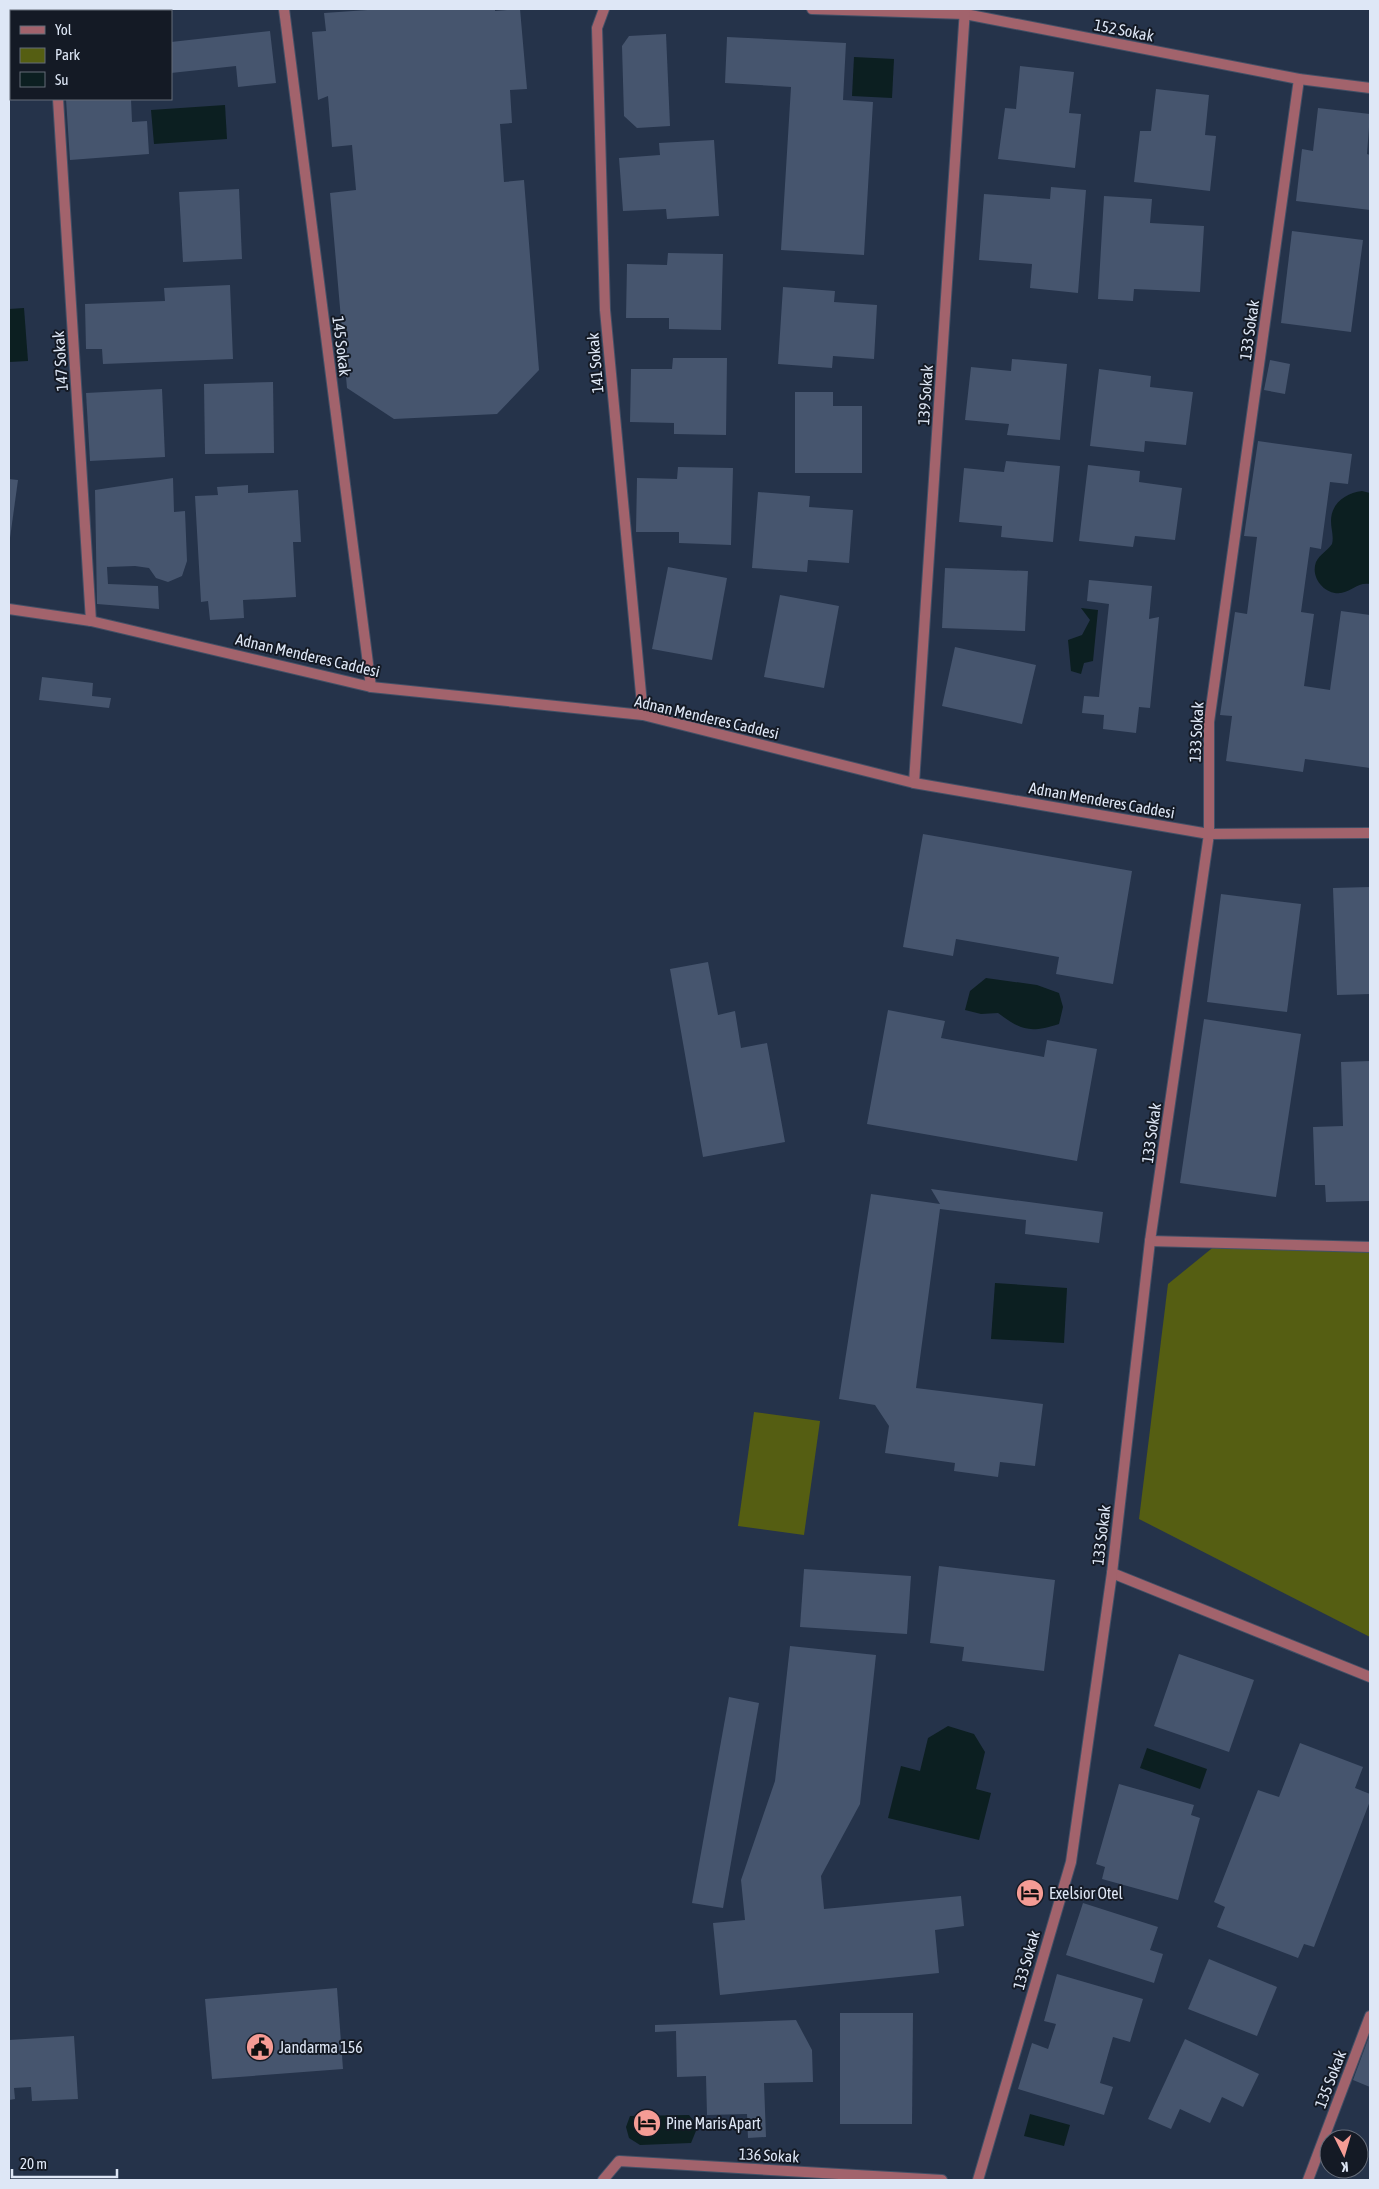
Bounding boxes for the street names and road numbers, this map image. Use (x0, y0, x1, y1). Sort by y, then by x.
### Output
street label: 152 Sokak (1093, 15, 1155, 45)
street label: 133 Sokak (1236, 299, 1262, 361)
street label: 145 Sokak (329, 315, 355, 377)
street label: 147 Sokak (49, 330, 71, 392)
street label: 141 Sokak (583, 332, 607, 394)
street label: 139 Sokak (914, 364, 936, 426)
street label: Adnan Menderes Caddesi (234, 630, 382, 680)
street label: Adnan Menderes Caddesi (633, 692, 781, 742)
street label: 133 Sokak (1185, 701, 1207, 763)
street label: Adnan Menderes Caddesi (1028, 778, 1176, 822)
street label: 133 Sokak (1138, 1102, 1164, 1164)
street label: 133 Sokak (1088, 1504, 1114, 1566)
street label: 133 Sokak (1009, 1928, 1043, 1992)
street label: 135 Sokak (1311, 2048, 1349, 2110)
street label: 136 Sokak (738, 2144, 800, 2166)

